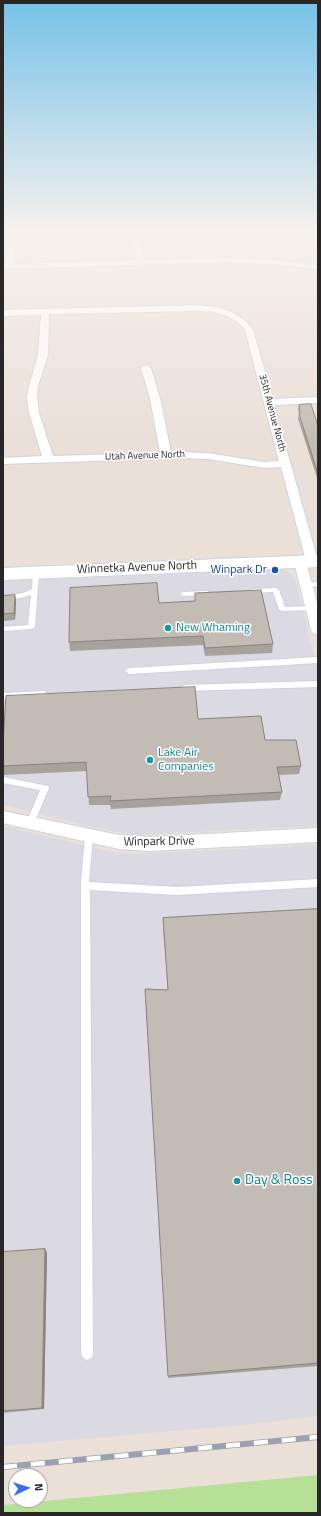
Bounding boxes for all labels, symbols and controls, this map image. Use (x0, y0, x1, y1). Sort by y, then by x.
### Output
street label: 35th Avenue North (256, 373, 288, 453)
street label: Utah Avenue North (105, 449, 185, 463)
street label: Winnetka Avenue North (77, 559, 197, 577)
place label: Winpark Dr (211, 563, 267, 577)
marker: Winpark Dr (270, 565, 280, 575)
place label: New Whaming (176, 621, 250, 635)
marker: New Whaming (163, 623, 173, 633)
place label: Lake Air Companies (158, 746, 214, 774)
marker: Lake Air Companies (145, 755, 155, 765)
street label: Winpark Drive (123, 834, 195, 850)
place label: Day & Ross (245, 1173, 312, 1189)
marker: Day & Ross (232, 1176, 242, 1186)
north arrow (8, 1468, 48, 1508)
text: N (31, 1483, 47, 1492)

